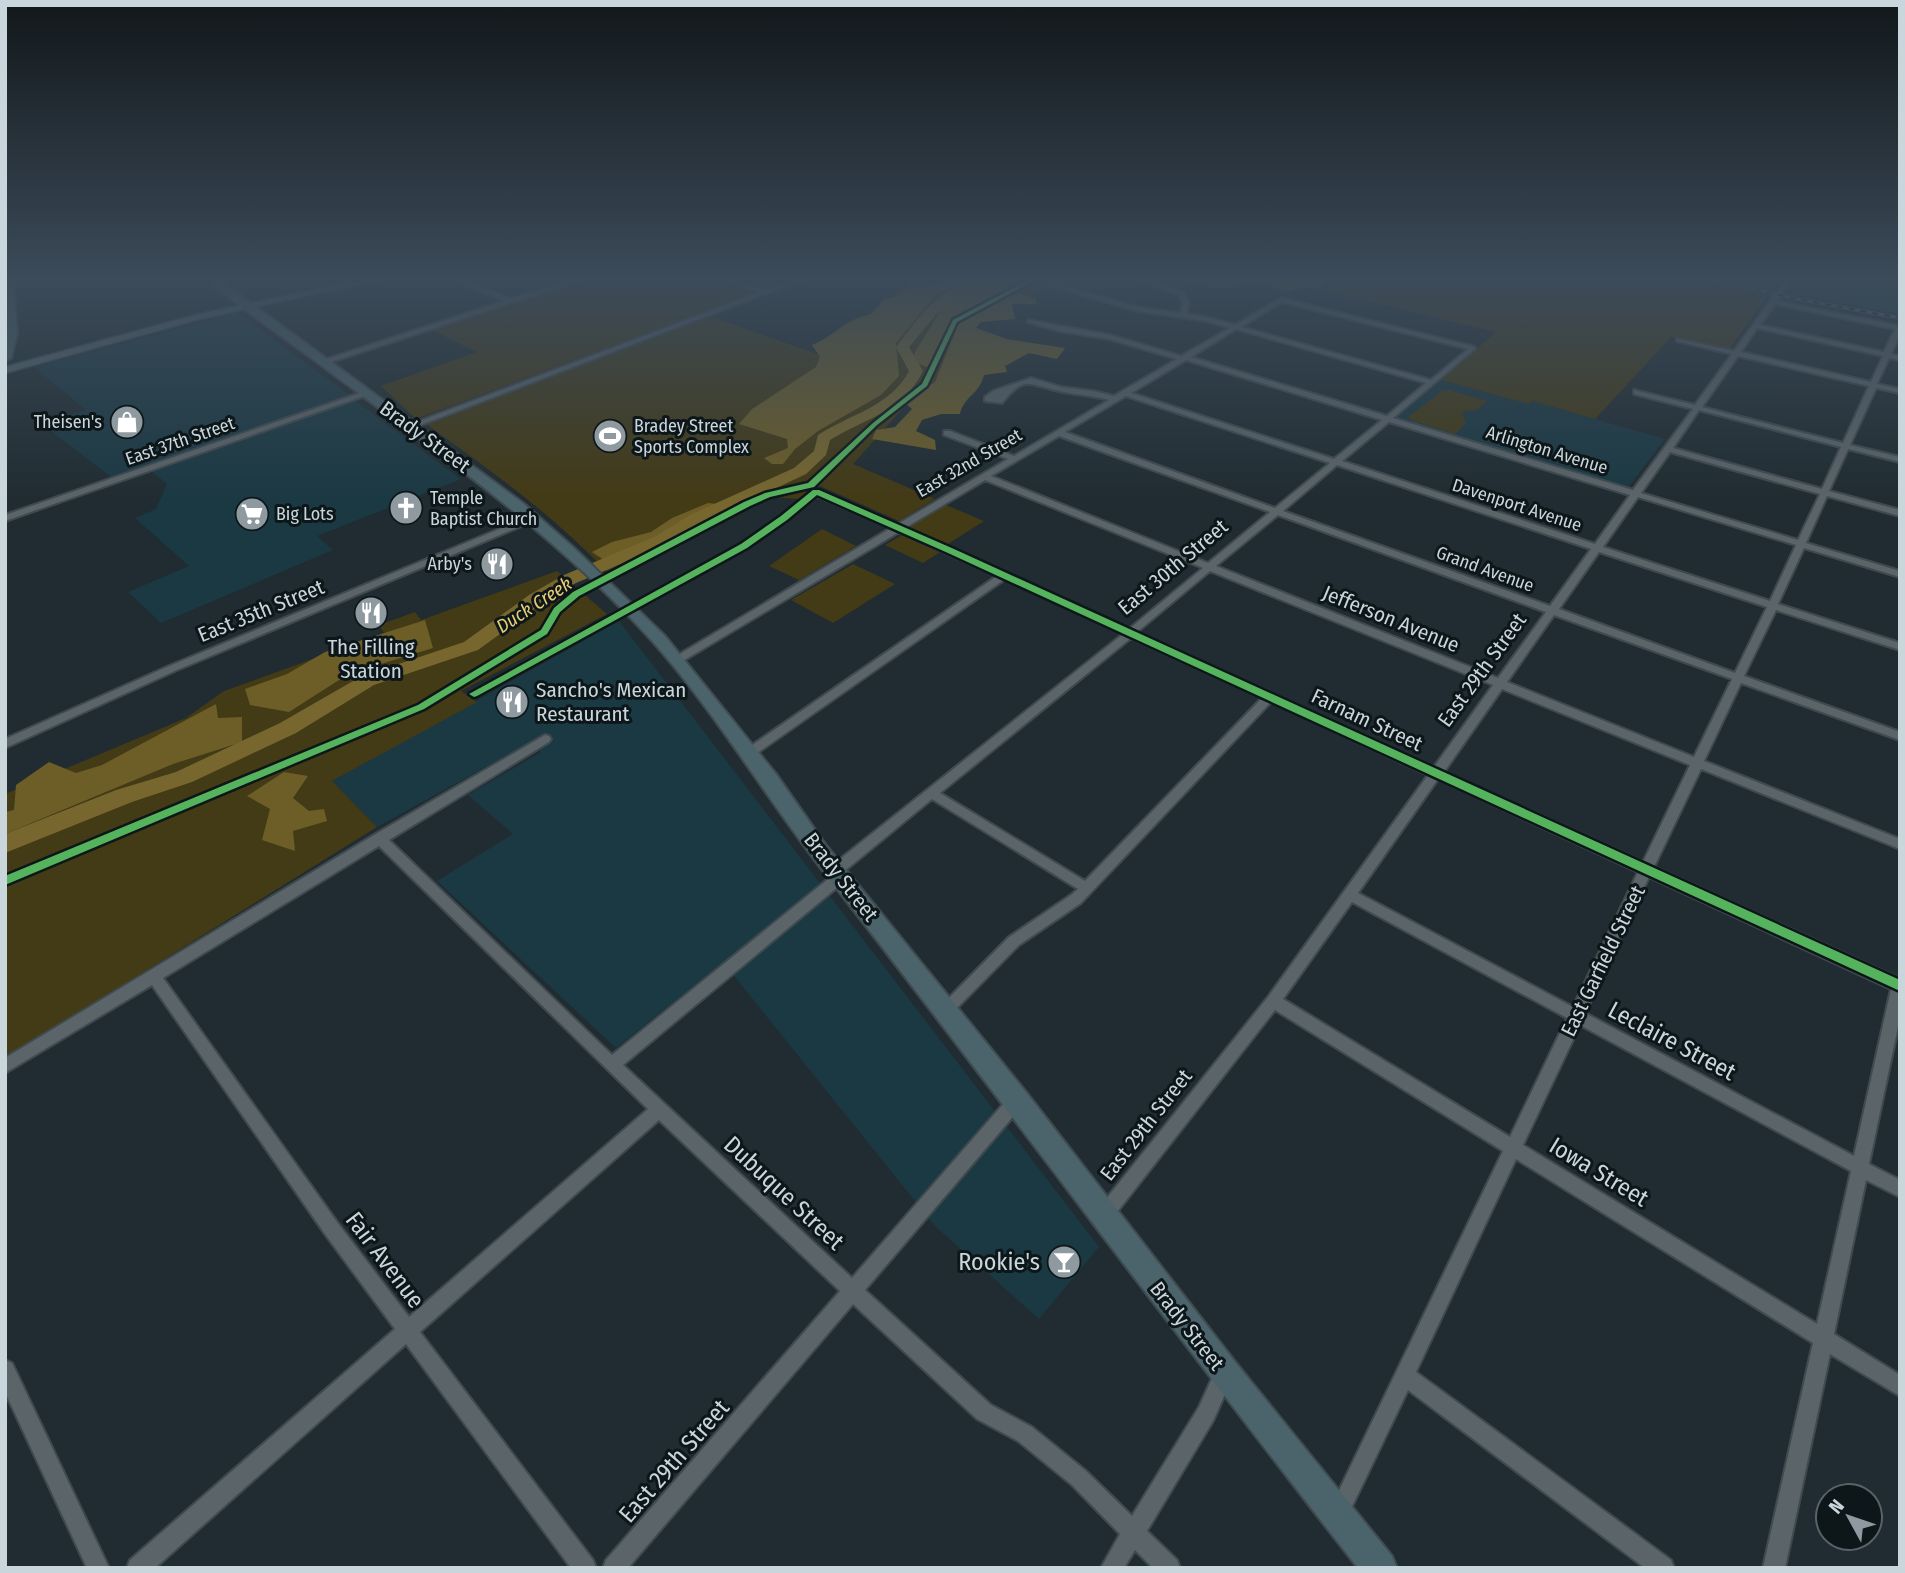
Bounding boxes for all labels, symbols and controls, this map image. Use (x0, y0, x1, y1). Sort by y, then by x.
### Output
street label: Brady Street (375, 395, 475, 479)
shop icon: Theisen's (108, 403, 146, 441)
place label: Theisen's (34, 411, 102, 433)
street label: East 37th Street (123, 412, 238, 470)
place label: Bradey Street Sports Complex (634, 415, 749, 458)
sports icon: Bradey Street Sports Complex (591, 417, 629, 455)
street label: Arlington Avenue (1484, 421, 1611, 479)
street label: East 32nd Street (912, 424, 1026, 502)
street label: Davenport Avenue (1450, 474, 1585, 536)
place label: Temple Baptist Church (430, 487, 537, 530)
church icon: Temple Baptist Church (387, 489, 425, 527)
supermarket icon: Big Lots (233, 495, 271, 533)
place label: Big Lots (276, 503, 334, 525)
street label: East 30th Street (1113, 513, 1233, 620)
street label: Grand Avenue (1433, 541, 1537, 597)
restaurant icon: Arby's (478, 545, 516, 583)
place label: Arby's (428, 553, 472, 575)
water label: Duck Creek (492, 572, 576, 638)
street label: East 35th Street (194, 574, 328, 648)
street label: Jefferson Avenue (1319, 580, 1463, 658)
restaurant icon: The Filling Station (352, 594, 390, 632)
street label: East 29th Street (1432, 608, 1532, 732)
place label: The Filling Station (327, 634, 415, 684)
place label: Sancho's Mexican Restaurant (536, 677, 686, 727)
restaurant icon: Sancho's Mexican Restaurant (493, 683, 531, 721)
street label: Farnam Street (1307, 683, 1427, 757)
street label: Brady Street (798, 827, 884, 927)
street label: East Garfield Street (1555, 881, 1651, 1041)
street label: Leclaire Street (1603, 996, 1741, 1086)
street label: East 29th Street (1094, 1064, 1198, 1186)
street label: Dubuque Street (718, 1130, 850, 1256)
street label: Iowa Street (1544, 1131, 1654, 1213)
street label: Fair Avenue (340, 1206, 430, 1314)
bar icon: Rookie's (1045, 1243, 1083, 1281)
place label: Rookie's (958, 1248, 1040, 1276)
street label: Brady Street (1144, 1276, 1230, 1376)
street label: East 29th Street (613, 1394, 735, 1528)
north arrow (1814, 1482, 1884, 1552)
text: N (1824, 1495, 1849, 1518)

